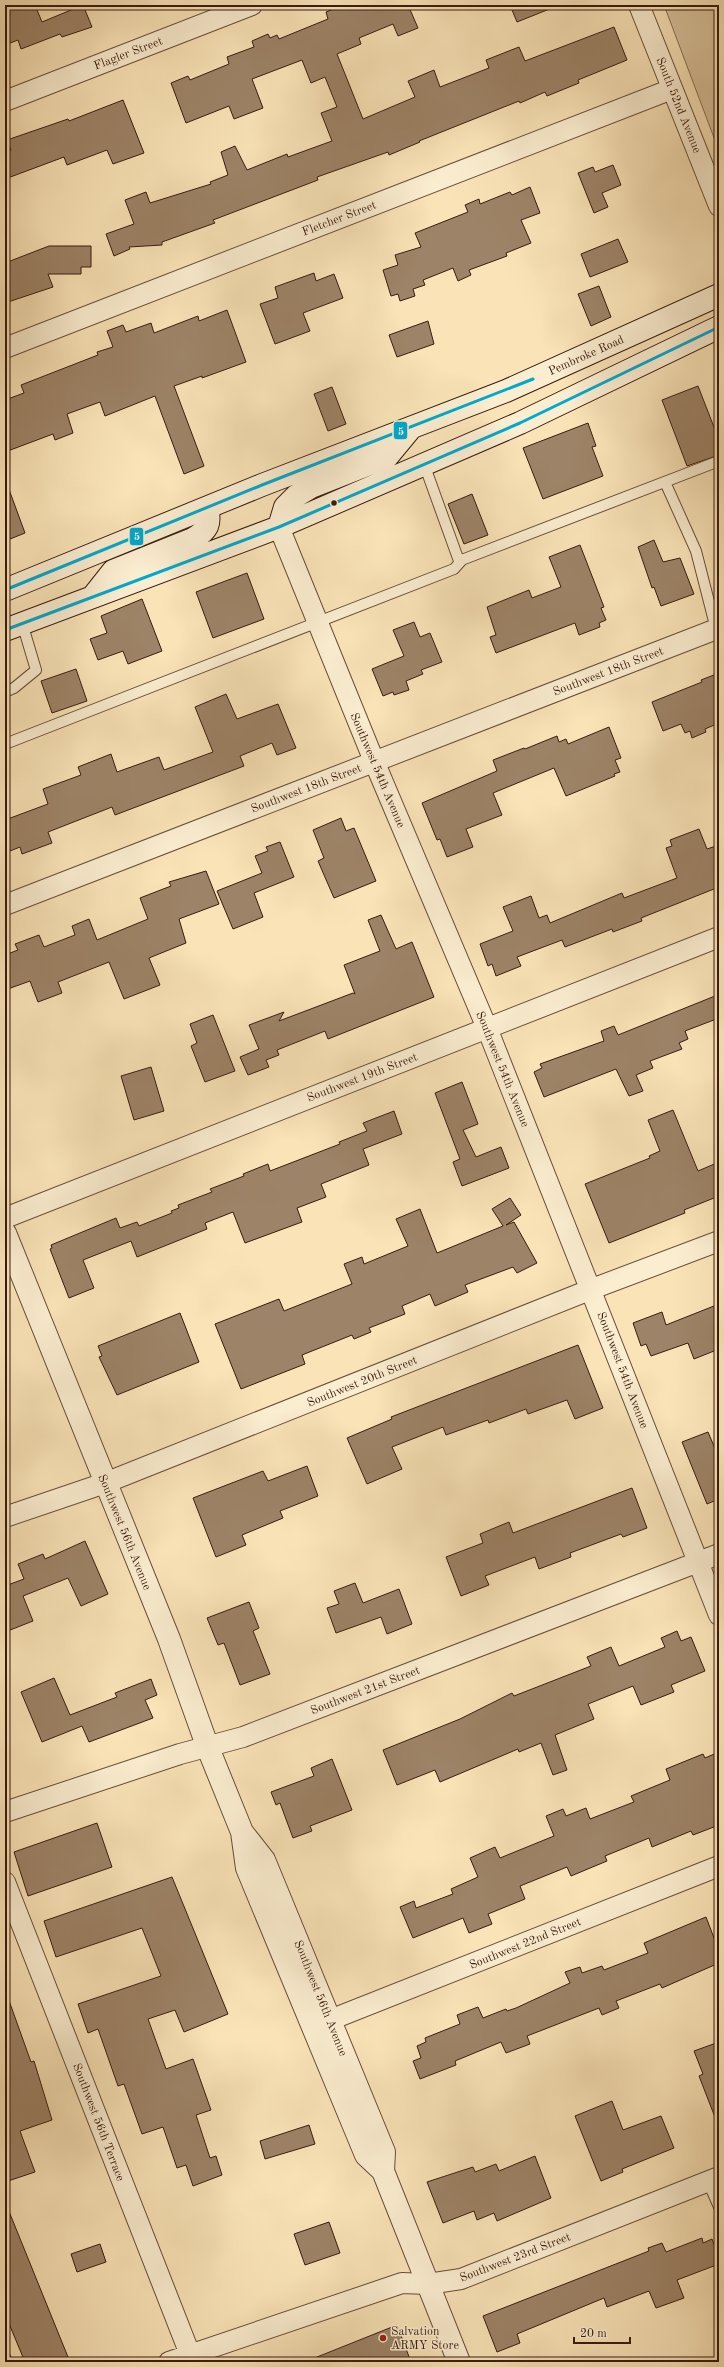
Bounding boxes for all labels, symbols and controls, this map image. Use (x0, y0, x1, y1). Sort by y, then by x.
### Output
street label: Flagler Street (92, 35, 164, 73)
street label: South 52nd Avenue (653, 55, 704, 155)
street label: Fletcher Street (301, 199, 378, 239)
street label: Pembroke Road (547, 334, 626, 378)
line badge: 5 (393, 421, 408, 440)
text: 5 (398, 427, 404, 438)
unlabelled marker (329, 498, 339, 508)
line badge: 5 (129, 527, 144, 546)
text: 5 (134, 532, 140, 543)
street label: Southwest 18th Street (551, 645, 665, 699)
street label: Southwest 54th Avenue (347, 711, 408, 830)
street label: Southwest 18th Street (249, 762, 363, 816)
street label: Southwest 54th Avenue (473, 1009, 532, 1129)
street label: Southwest 19th Street (305, 1051, 419, 1105)
street label: Southwest 54th Avenue (594, 1310, 651, 1431)
street label: Southwest 20th Street (306, 1354, 419, 1409)
street label: Southwest 56th Avenue (95, 1472, 154, 1592)
street label: Southwest 21st Street (309, 1665, 422, 1717)
street label: Southwest 22nd Street (468, 1916, 583, 1972)
street label: Southwest 56th Avenue (291, 1938, 350, 2058)
street label: Southwest 56th Terrace (70, 2061, 127, 2183)
street label: Southwest 23rd Street (458, 2231, 573, 2285)
scale bar (574, 2319, 630, 2345)
place label: Salvation ARMY Store (391, 2326, 459, 2352)
text: 20 m (580, 2328, 607, 2340)
marker: Salvation ARMY Store (378, 2333, 388, 2343)

